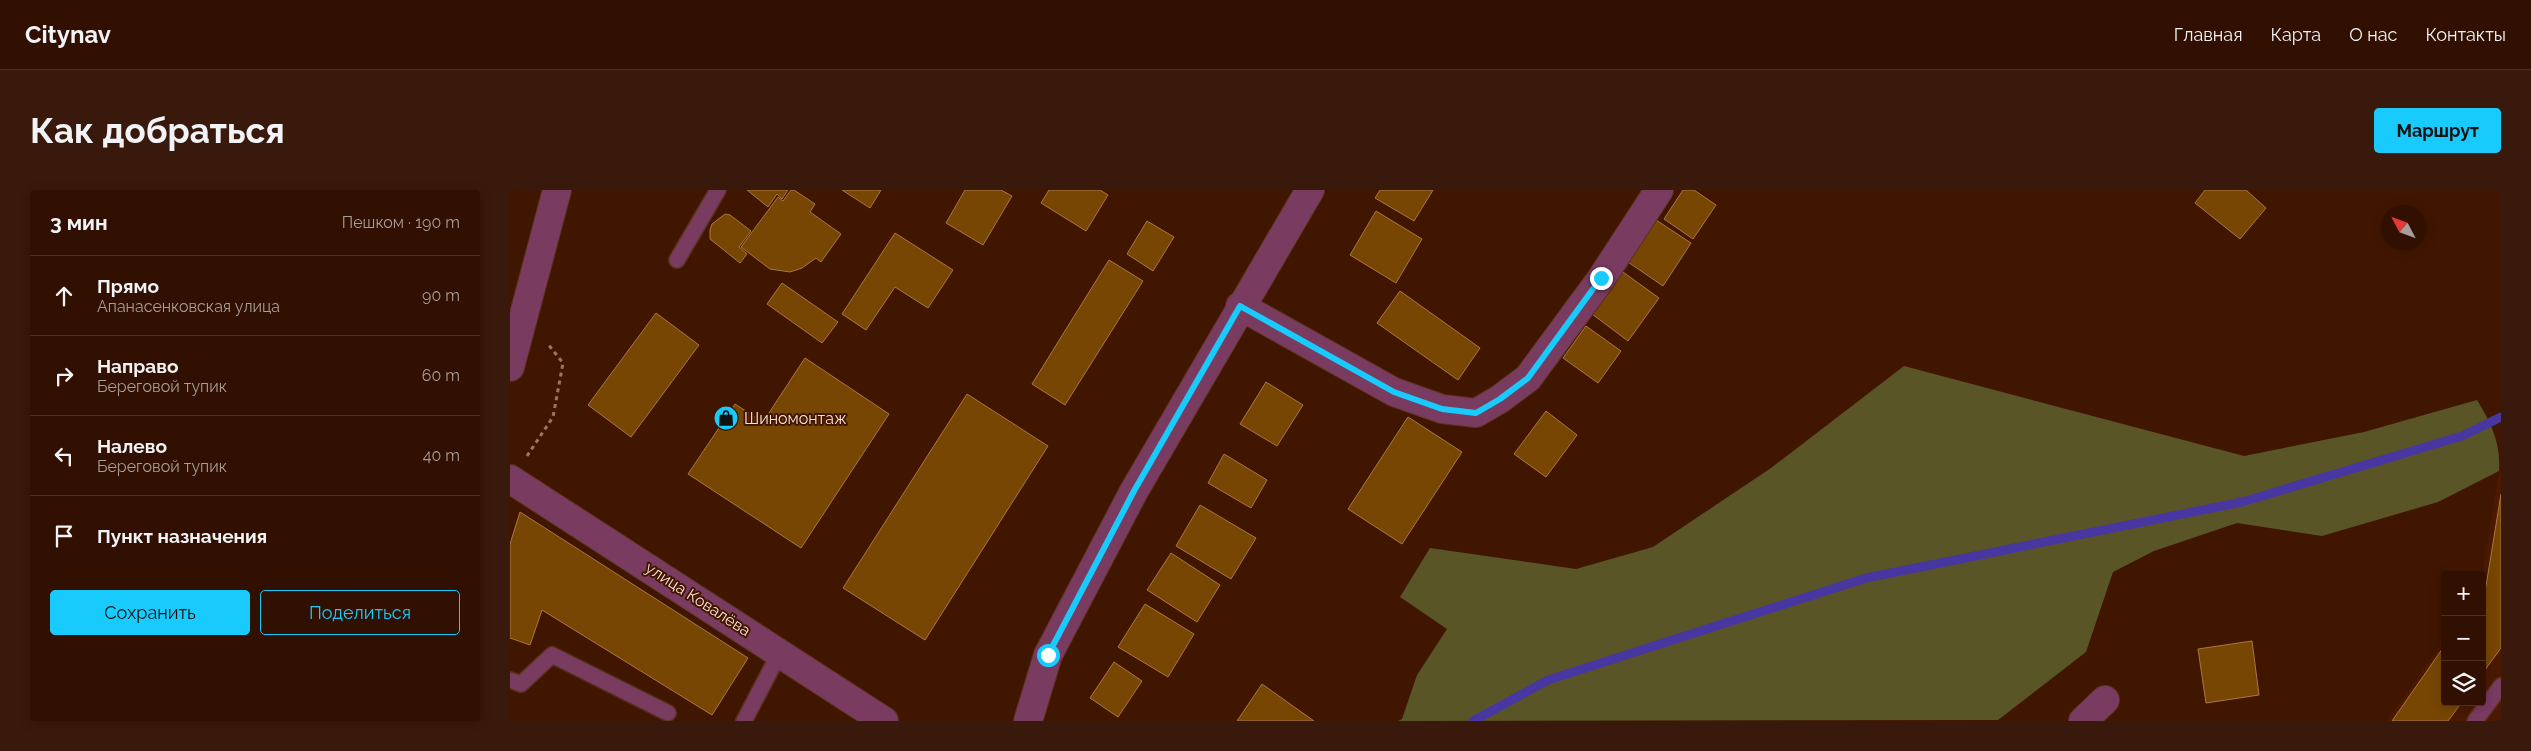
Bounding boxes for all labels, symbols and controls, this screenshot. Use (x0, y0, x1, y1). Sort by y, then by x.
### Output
text: Citynav (25, 20, 111, 49)
text: Главная (2174, 24, 2242, 45)
text: Карта (2270, 24, 2321, 45)
text: О нас (2349, 24, 2397, 45)
text: Контакты (2425, 24, 2506, 45)
button: Маршрут (2374, 108, 2501, 153)
text: Как добраться (30, 110, 285, 151)
north arrow (2381, 205, 2426, 250)
text: 3 мин (50, 210, 108, 235)
text: Пешком · 190 m (342, 213, 460, 232)
route end (1590, 267, 1613, 290)
text: Прямо (97, 275, 159, 297)
icon: ahead (50, 282, 78, 310)
text: 90 m (422, 286, 460, 305)
text: Апанасенковская улица (97, 297, 280, 316)
text: Направо (97, 355, 178, 377)
icon: right (50, 362, 78, 390)
text: 60 m (422, 366, 460, 385)
text: Береговой тупик (97, 377, 227, 396)
shop icon: Шиномонтаж (713, 405, 739, 431)
place label: Шиномонтаж (744, 409, 847, 428)
text: Налево (97, 435, 167, 457)
icon: left (50, 442, 78, 470)
text: 40 m (423, 446, 460, 465)
text: Береговой тупик (97, 457, 227, 476)
icon: arrive (50, 522, 78, 550)
text: Пункт назначения (97, 525, 267, 547)
street label: улица Ковалёва (642, 558, 754, 640)
map controls (2441, 571, 2486, 706)
button: + (2441, 571, 2486, 616)
button: Сохранить (50, 590, 250, 635)
button: Поделиться (260, 590, 460, 635)
button: − (2441, 616, 2486, 661)
route start (1037, 644, 1060, 667)
button: layers (2441, 661, 2486, 706)

